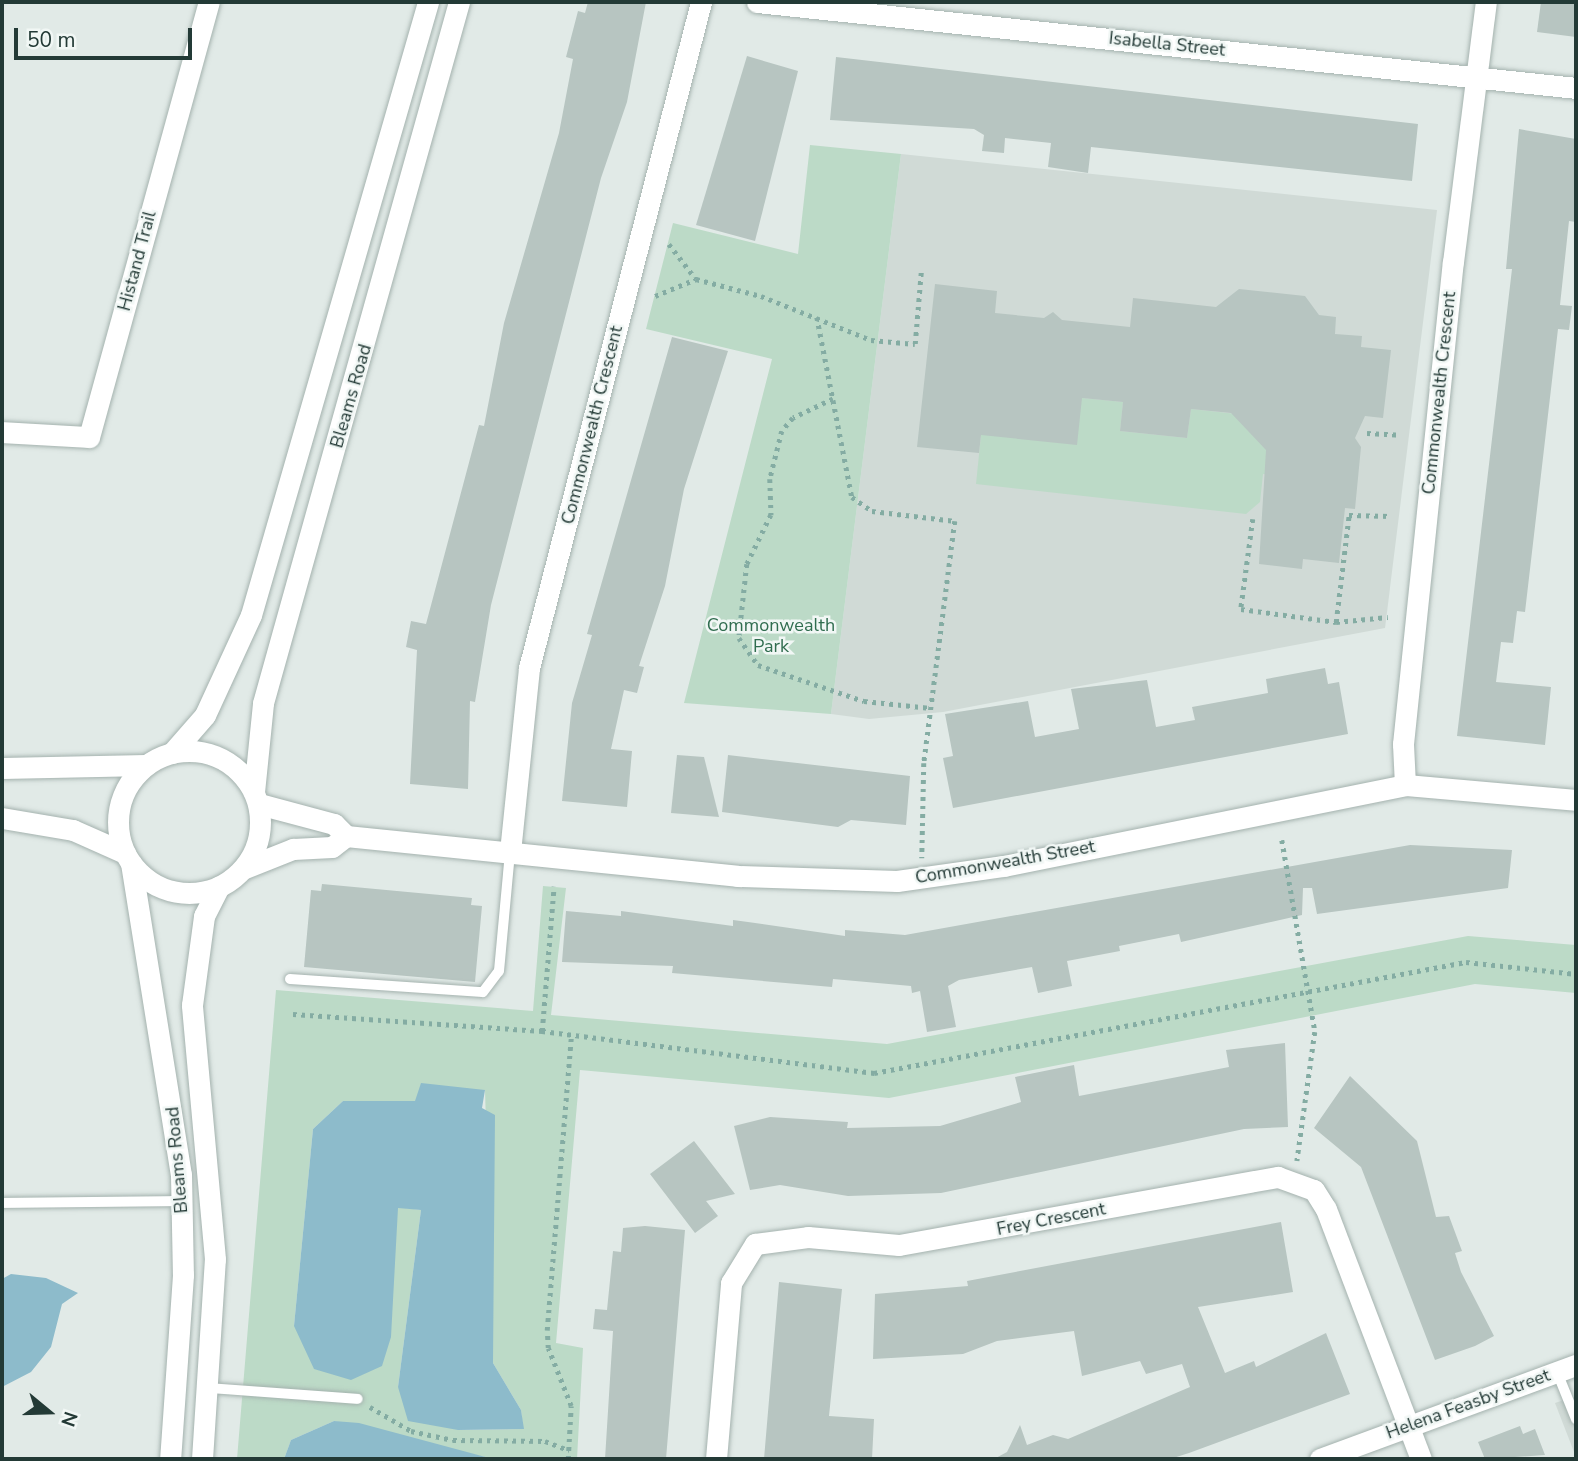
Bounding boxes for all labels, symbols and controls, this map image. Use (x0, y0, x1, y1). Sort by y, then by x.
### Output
scale bar (18, 14, 196, 58)
text: 50 m (27, 26, 76, 54)
street label: Isabella Street (1108, 27, 1226, 61)
street label: Histand Trail (113, 209, 161, 313)
street label: Commonwealth Crescent (1418, 291, 1460, 495)
street label: Commonwealth Crescent (557, 324, 627, 526)
street label: Bleams Road (326, 342, 376, 450)
park label: Commonwealth Park (707, 615, 835, 658)
street label: Commonwealth Street (914, 836, 1096, 888)
street label: Bleams Road (162, 1106, 192, 1214)
street label: Frey Crescent (995, 1198, 1107, 1240)
street label: Helena Feasby Street (1383, 1364, 1553, 1444)
north arrow (14, 1377, 84, 1447)
text: N (54, 1408, 83, 1430)

